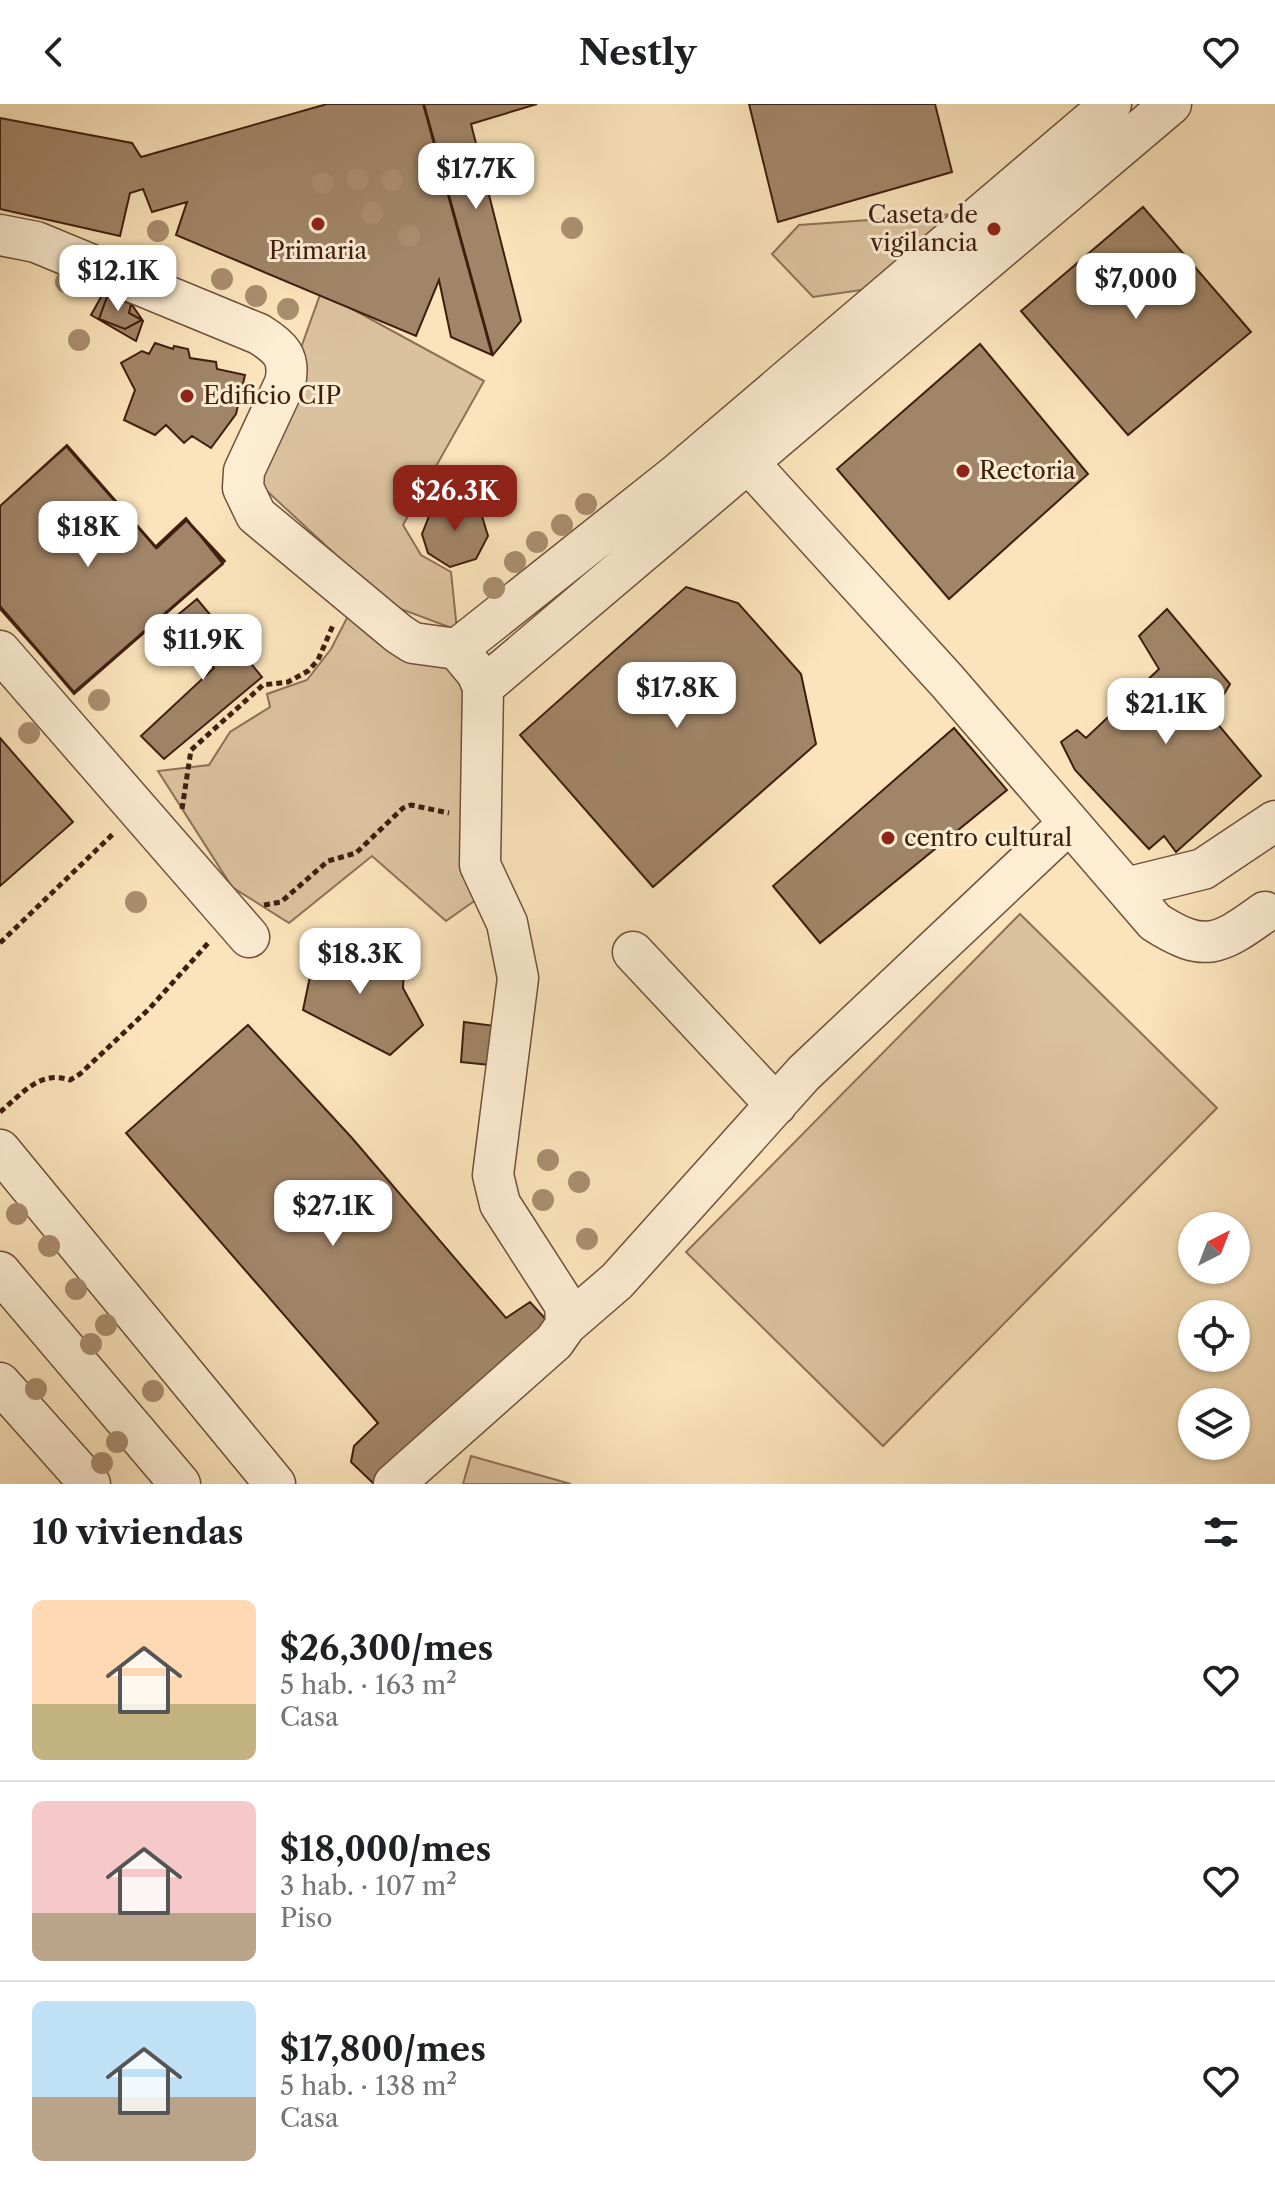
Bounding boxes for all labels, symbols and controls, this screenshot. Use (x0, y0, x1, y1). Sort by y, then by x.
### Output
icon: back (32, 30, 76, 74)
text: Nestly (579, 30, 696, 74)
icon: heart (1199, 30, 1243, 74)
pin: $17.7K (411, 143, 541, 211)
text: $17.7K (436, 153, 516, 185)
place label: Caseta de vigilancia (868, 200, 978, 257)
marker: Primaria (309, 215, 327, 233)
marker: Caseta de vigilancia (985, 220, 1003, 238)
place label: Primaria (269, 236, 368, 265)
pin: $12.1K (53, 245, 183, 313)
pin: $7,000 (1071, 253, 1201, 321)
text: $12.1K (77, 255, 159, 287)
text: $7,000 (1094, 263, 1178, 295)
place label: Edificio CIP (203, 381, 341, 410)
marker: Edificio CIP (178, 387, 196, 405)
place label: Rectoria (979, 456, 1076, 485)
marker: Rectoria (954, 462, 972, 480)
pin: $26.3K (390, 465, 520, 533)
text: $26.3K (411, 475, 499, 507)
pin: $18K (41, 501, 135, 569)
text: $18K (57, 511, 120, 543)
pin: $11.9K (138, 614, 268, 682)
text: $11.9K (163, 624, 243, 656)
pin: $17.8K (612, 662, 742, 730)
text: $17.8K (636, 672, 718, 704)
pin: $21.1K (1101, 678, 1231, 746)
text: $21.1K (1125, 688, 1207, 720)
place label: centro cultural (904, 823, 1072, 852)
marker: centro cultural (879, 829, 897, 847)
pin: $18.3K (295, 928, 425, 996)
text: $18.3K (318, 938, 402, 970)
pin: $27.1K (268, 1180, 398, 1248)
text: $27.1K (292, 1190, 374, 1222)
north arrow (1178, 1212, 1250, 1284)
map controls (1178, 1212, 1250, 1460)
button: locate (1178, 1300, 1250, 1372)
button: layers (1178, 1388, 1250, 1460)
icon: filters (1199, 1510, 1243, 1554)
text: 10 viviendas (32, 1511, 243, 1553)
text: $26,300/mes (280, 1627, 493, 1669)
icon: home (96, 1632, 192, 1728)
icon: heart (1199, 1658, 1243, 1702)
text: 5 hab. · 163 m² (280, 1669, 457, 1701)
text: Casa (280, 1701, 339, 1733)
text: $18,000/mes (280, 1828, 491, 1870)
icon: home (96, 1833, 192, 1929)
icon: heart (1199, 1859, 1243, 1903)
text: 3 hab. · 107 m² (280, 1870, 457, 1902)
text: Piso (280, 1902, 332, 1934)
text: $17,800/mes (280, 2028, 486, 2070)
icon: home (96, 2033, 192, 2129)
icon: heart (1199, 2059, 1243, 2103)
text: 5 hab. · 138 m² (280, 2070, 457, 2102)
text: Casa (280, 2102, 339, 2134)

